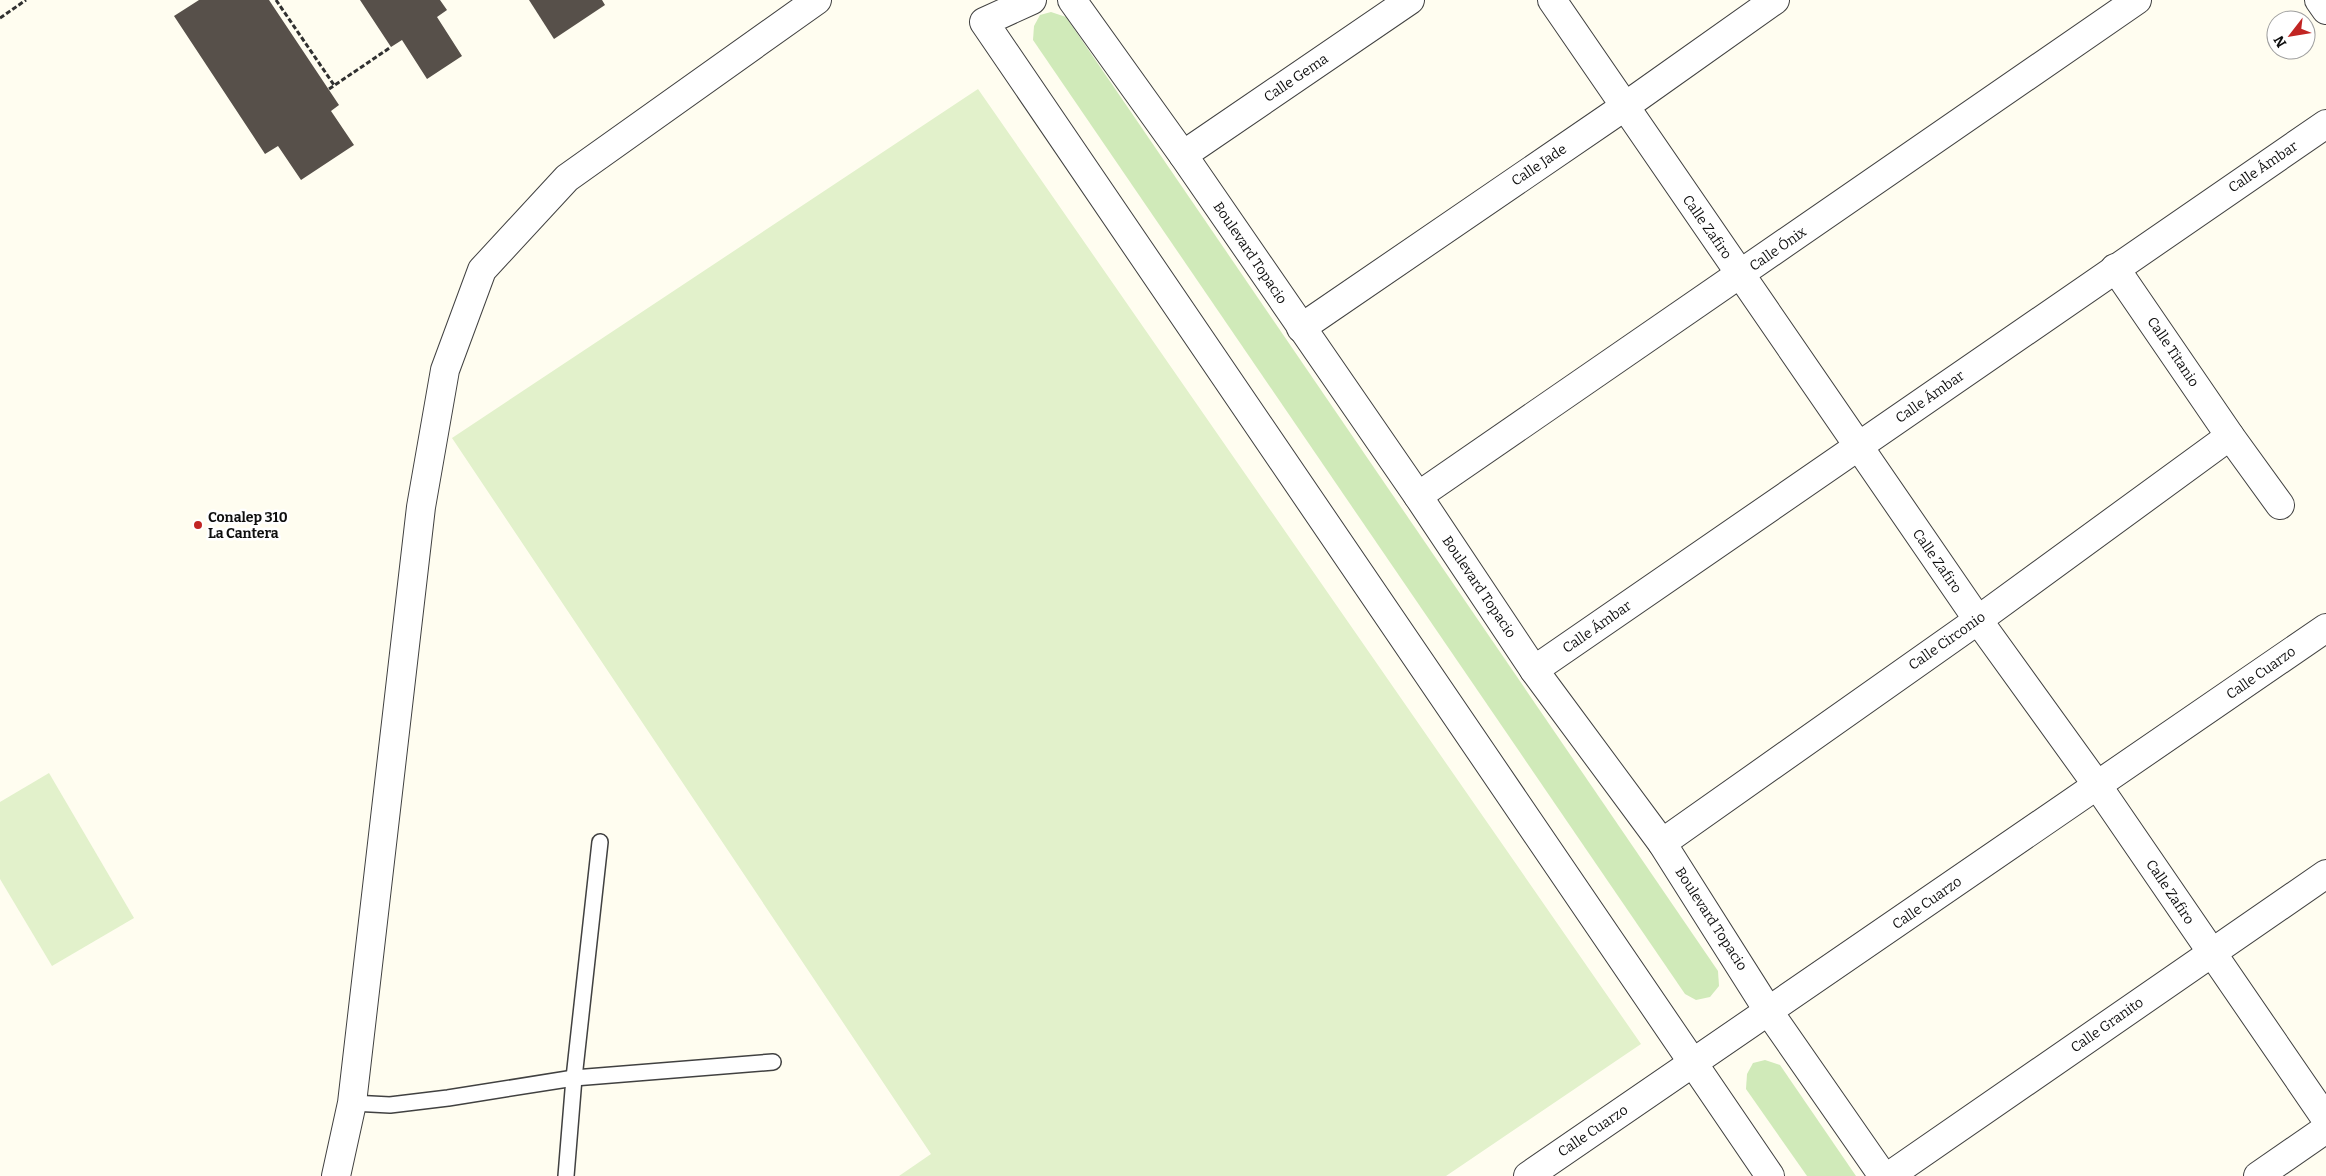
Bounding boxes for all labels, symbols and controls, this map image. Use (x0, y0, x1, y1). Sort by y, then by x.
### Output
north arrow (2266, 10, 2316, 60)
text: N (2270, 32, 2290, 50)
street label: Calle Gema (1261, 50, 1332, 106)
street label: Calle Ámbar (2225, 137, 2301, 196)
street label: Calle Jade (1508, 140, 1570, 190)
street label: Calle Zafiro (1679, 192, 1735, 262)
street label: Boulevard Topacio (1210, 199, 1290, 307)
street label: Calle Ónix (1746, 222, 1810, 275)
street label: Calle Titanio (2143, 314, 2203, 390)
street label: Calle Ámbar (1892, 366, 1968, 427)
place label: Conalep 310 La Cantera (208, 509, 288, 542)
marker: Conalep 310 La Cantera (192, 519, 204, 531)
street label: Calle Zafiro (1909, 526, 1965, 596)
street label: Boulevard Topacio (1439, 533, 1519, 641)
street label: Calle Ámbar (1559, 596, 1635, 657)
street label: Calle Circonio (1905, 608, 1989, 674)
street label: Calle Cuarzo (2223, 643, 2299, 703)
street label: Calle Zafiro (2142, 856, 2198, 928)
street label: Boulevard Topacio (1671, 864, 1751, 974)
street label: Calle Cuarzo (1889, 873, 1965, 933)
street label: Calle Granito (2067, 994, 2147, 1056)
street label: Calle Cuarzo (1555, 1101, 1631, 1161)

